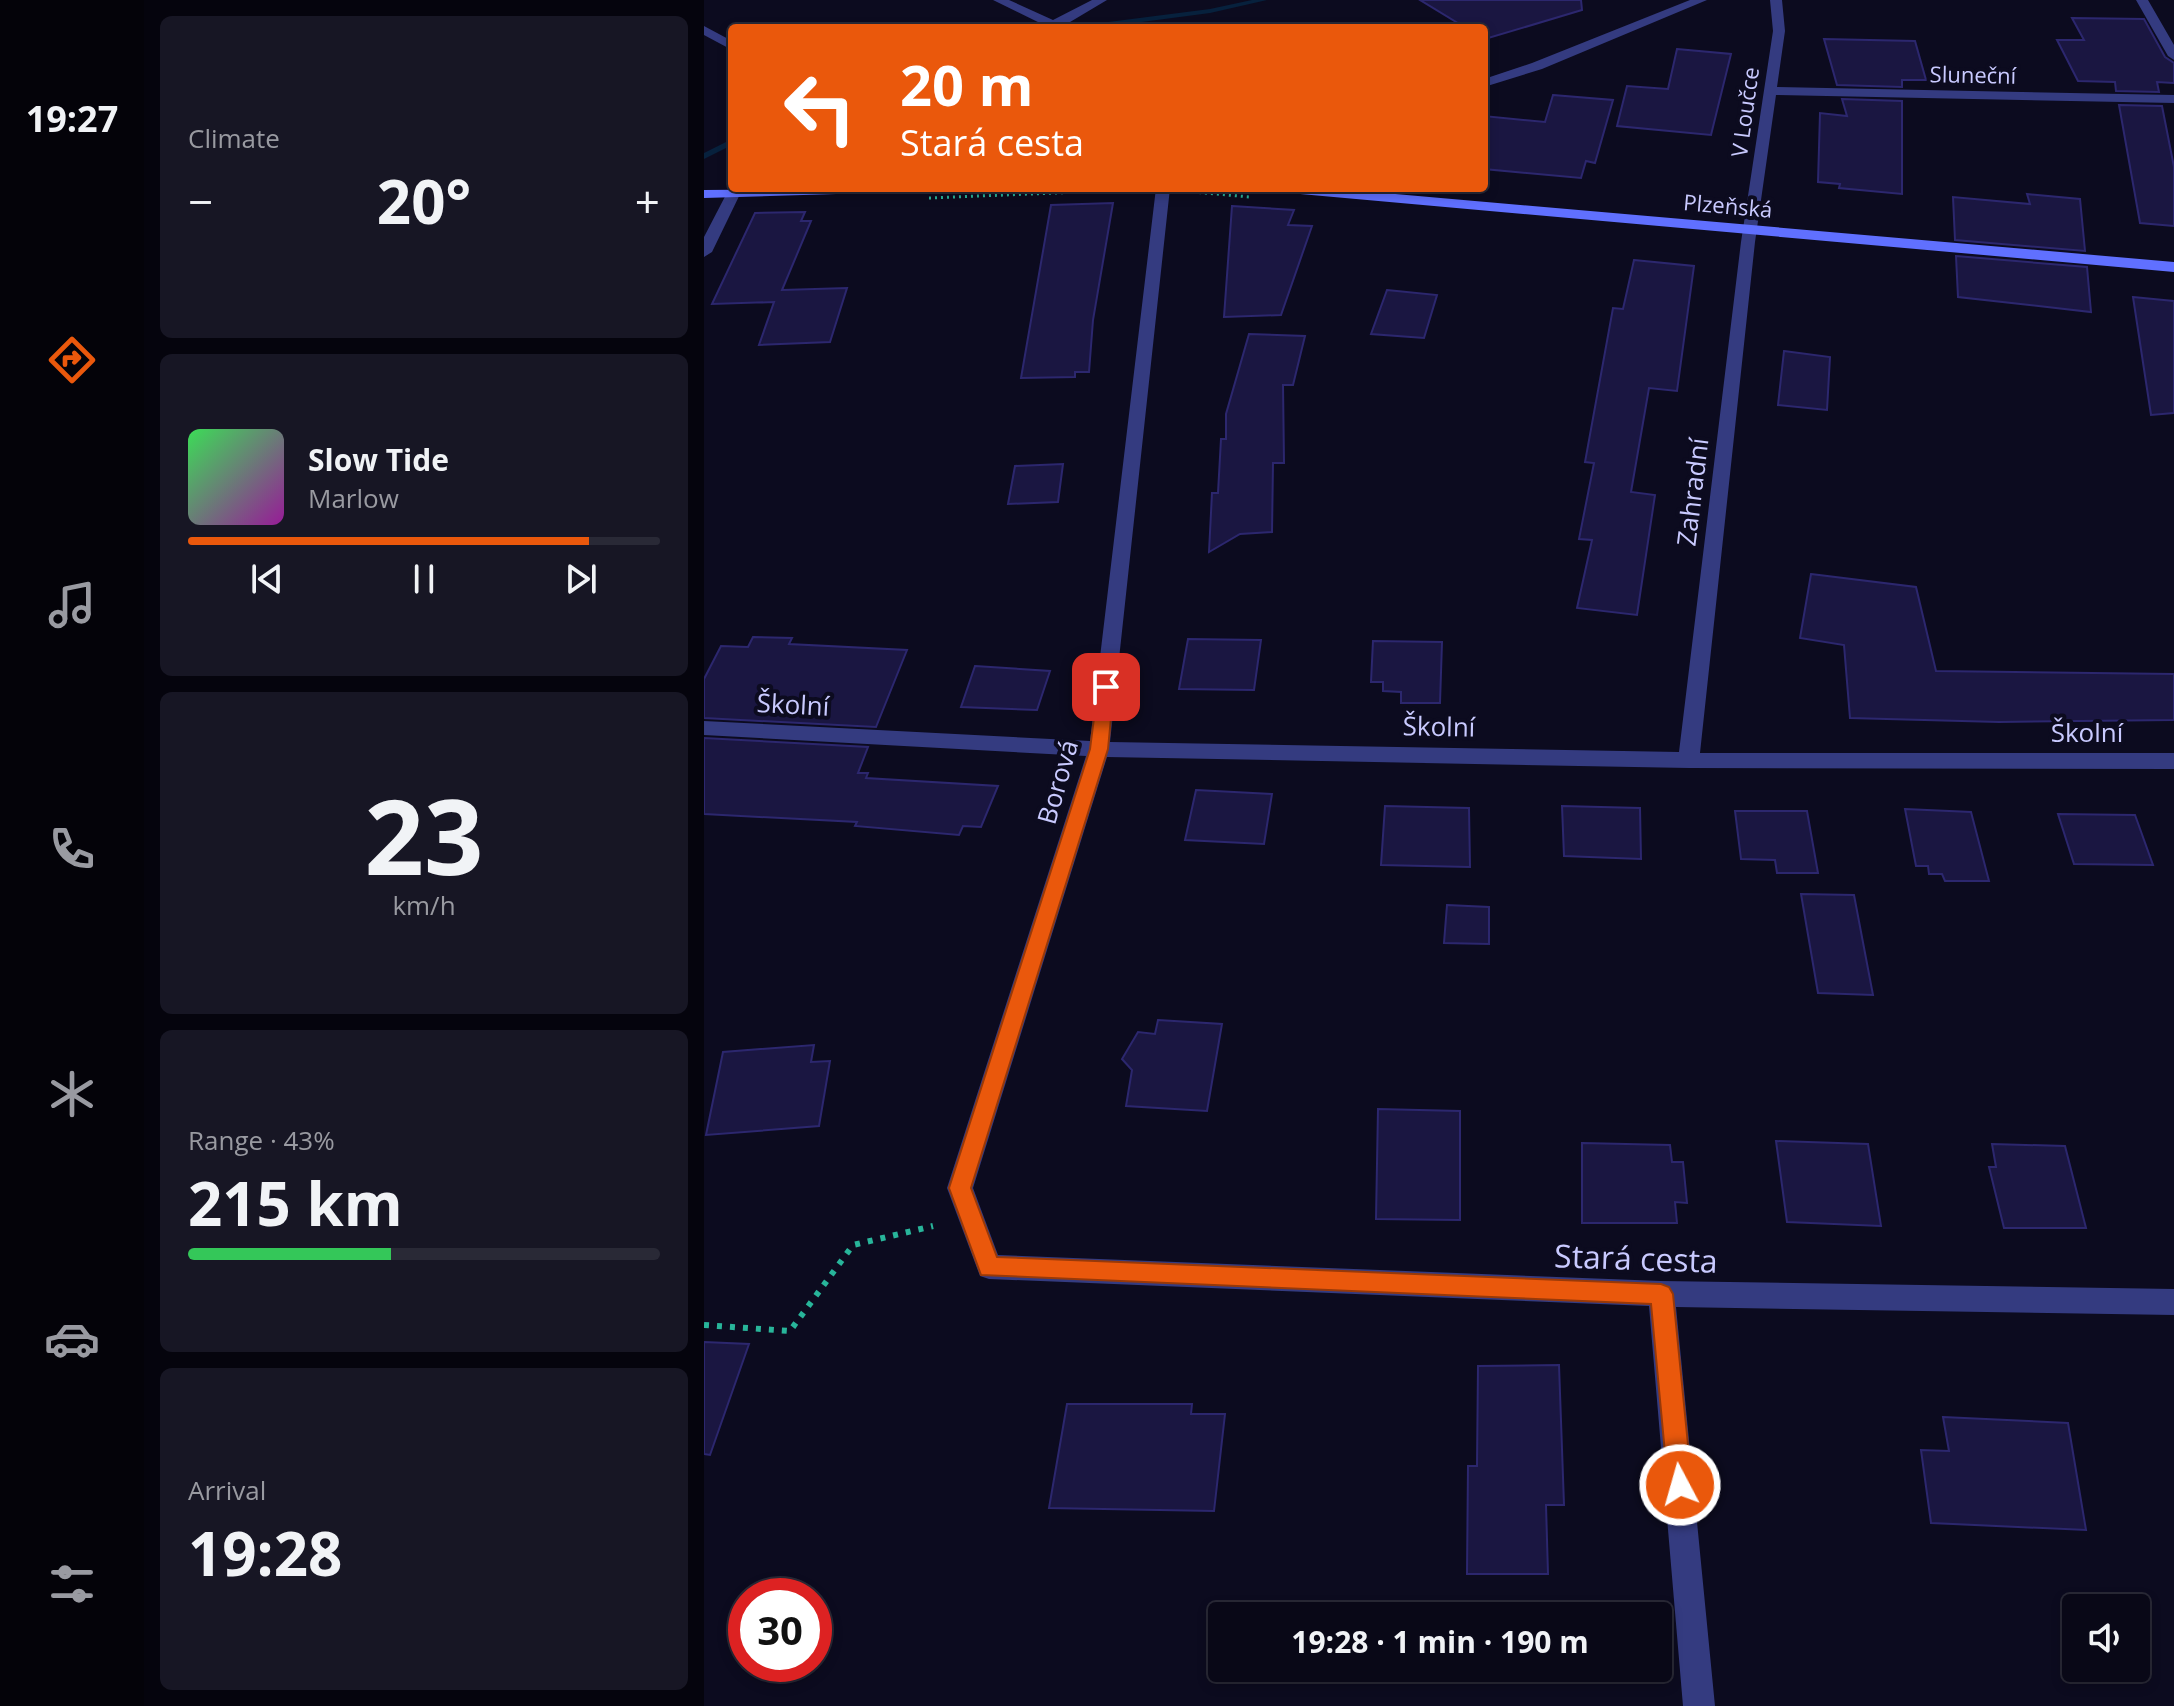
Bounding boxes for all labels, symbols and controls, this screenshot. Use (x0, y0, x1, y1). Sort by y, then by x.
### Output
text: 20 m (900, 46, 1034, 122)
icon: left (768, 56, 872, 160)
street label: Sluneční (1929, 58, 2017, 90)
street label: V Loučce (1723, 65, 1765, 159)
text: 19:27 (26, 94, 118, 143)
text: Stará cesta (900, 118, 1084, 167)
text: Climate (188, 120, 280, 156)
text: 20° (377, 160, 471, 242)
text: − (188, 171, 213, 231)
text: + (635, 171, 660, 231)
street label: Plzeňská (1682, 186, 1774, 224)
icon: directions (44, 332, 100, 388)
street label: Zahradní (1668, 435, 1717, 548)
text: Slow Tide (308, 439, 449, 480)
text: Marlow (308, 480, 399, 516)
icon: previous (245, 557, 289, 601)
icon: pause (402, 557, 446, 601)
icon: next (559, 557, 603, 601)
icon: music (44, 577, 100, 633)
pin (1072, 653, 1140, 721)
icon: arrive (1084, 665, 1128, 709)
street label: Školní (756, 684, 831, 724)
street label: Školní (1402, 707, 1476, 745)
street label: Školní (2051, 714, 2124, 750)
street label: Borová (1028, 735, 1086, 828)
text: 23 (365, 764, 483, 905)
icon: phone (44, 821, 100, 877)
text: km/h (392, 887, 456, 923)
icon: climate (44, 1066, 100, 1122)
text: Range · 43% (188, 1122, 335, 1158)
text: 215 km (188, 1162, 403, 1244)
street label: Stará cesta (1554, 1233, 1719, 1282)
icon: car (44, 1311, 100, 1367)
position arrow (1638, 1443, 1722, 1527)
text: Arrival (188, 1472, 266, 1508)
text: 19:28 (188, 1512, 342, 1594)
icon: filters (44, 1556, 100, 1612)
speed limit sign: 30 (728, 1578, 832, 1682)
map controls (2062, 1594, 2150, 1682)
button: sound (2062, 1594, 2150, 1682)
text: 19:28 · 1 min · 190 m (1291, 1621, 1589, 1662)

